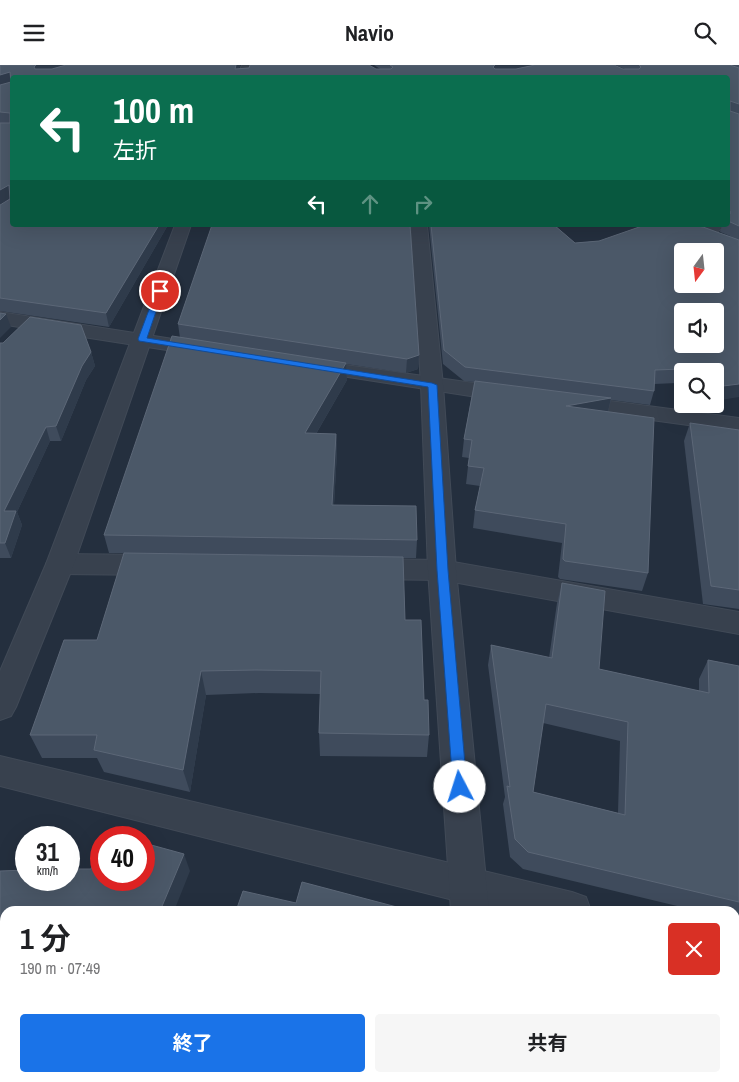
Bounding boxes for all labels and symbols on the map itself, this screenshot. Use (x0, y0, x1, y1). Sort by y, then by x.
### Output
north arrow (674, 243, 724, 293)
pin (139, 270, 181, 312)
position arrow (433, 760, 485, 812)
speed limit sign: 40 (90, 826, 155, 891)

